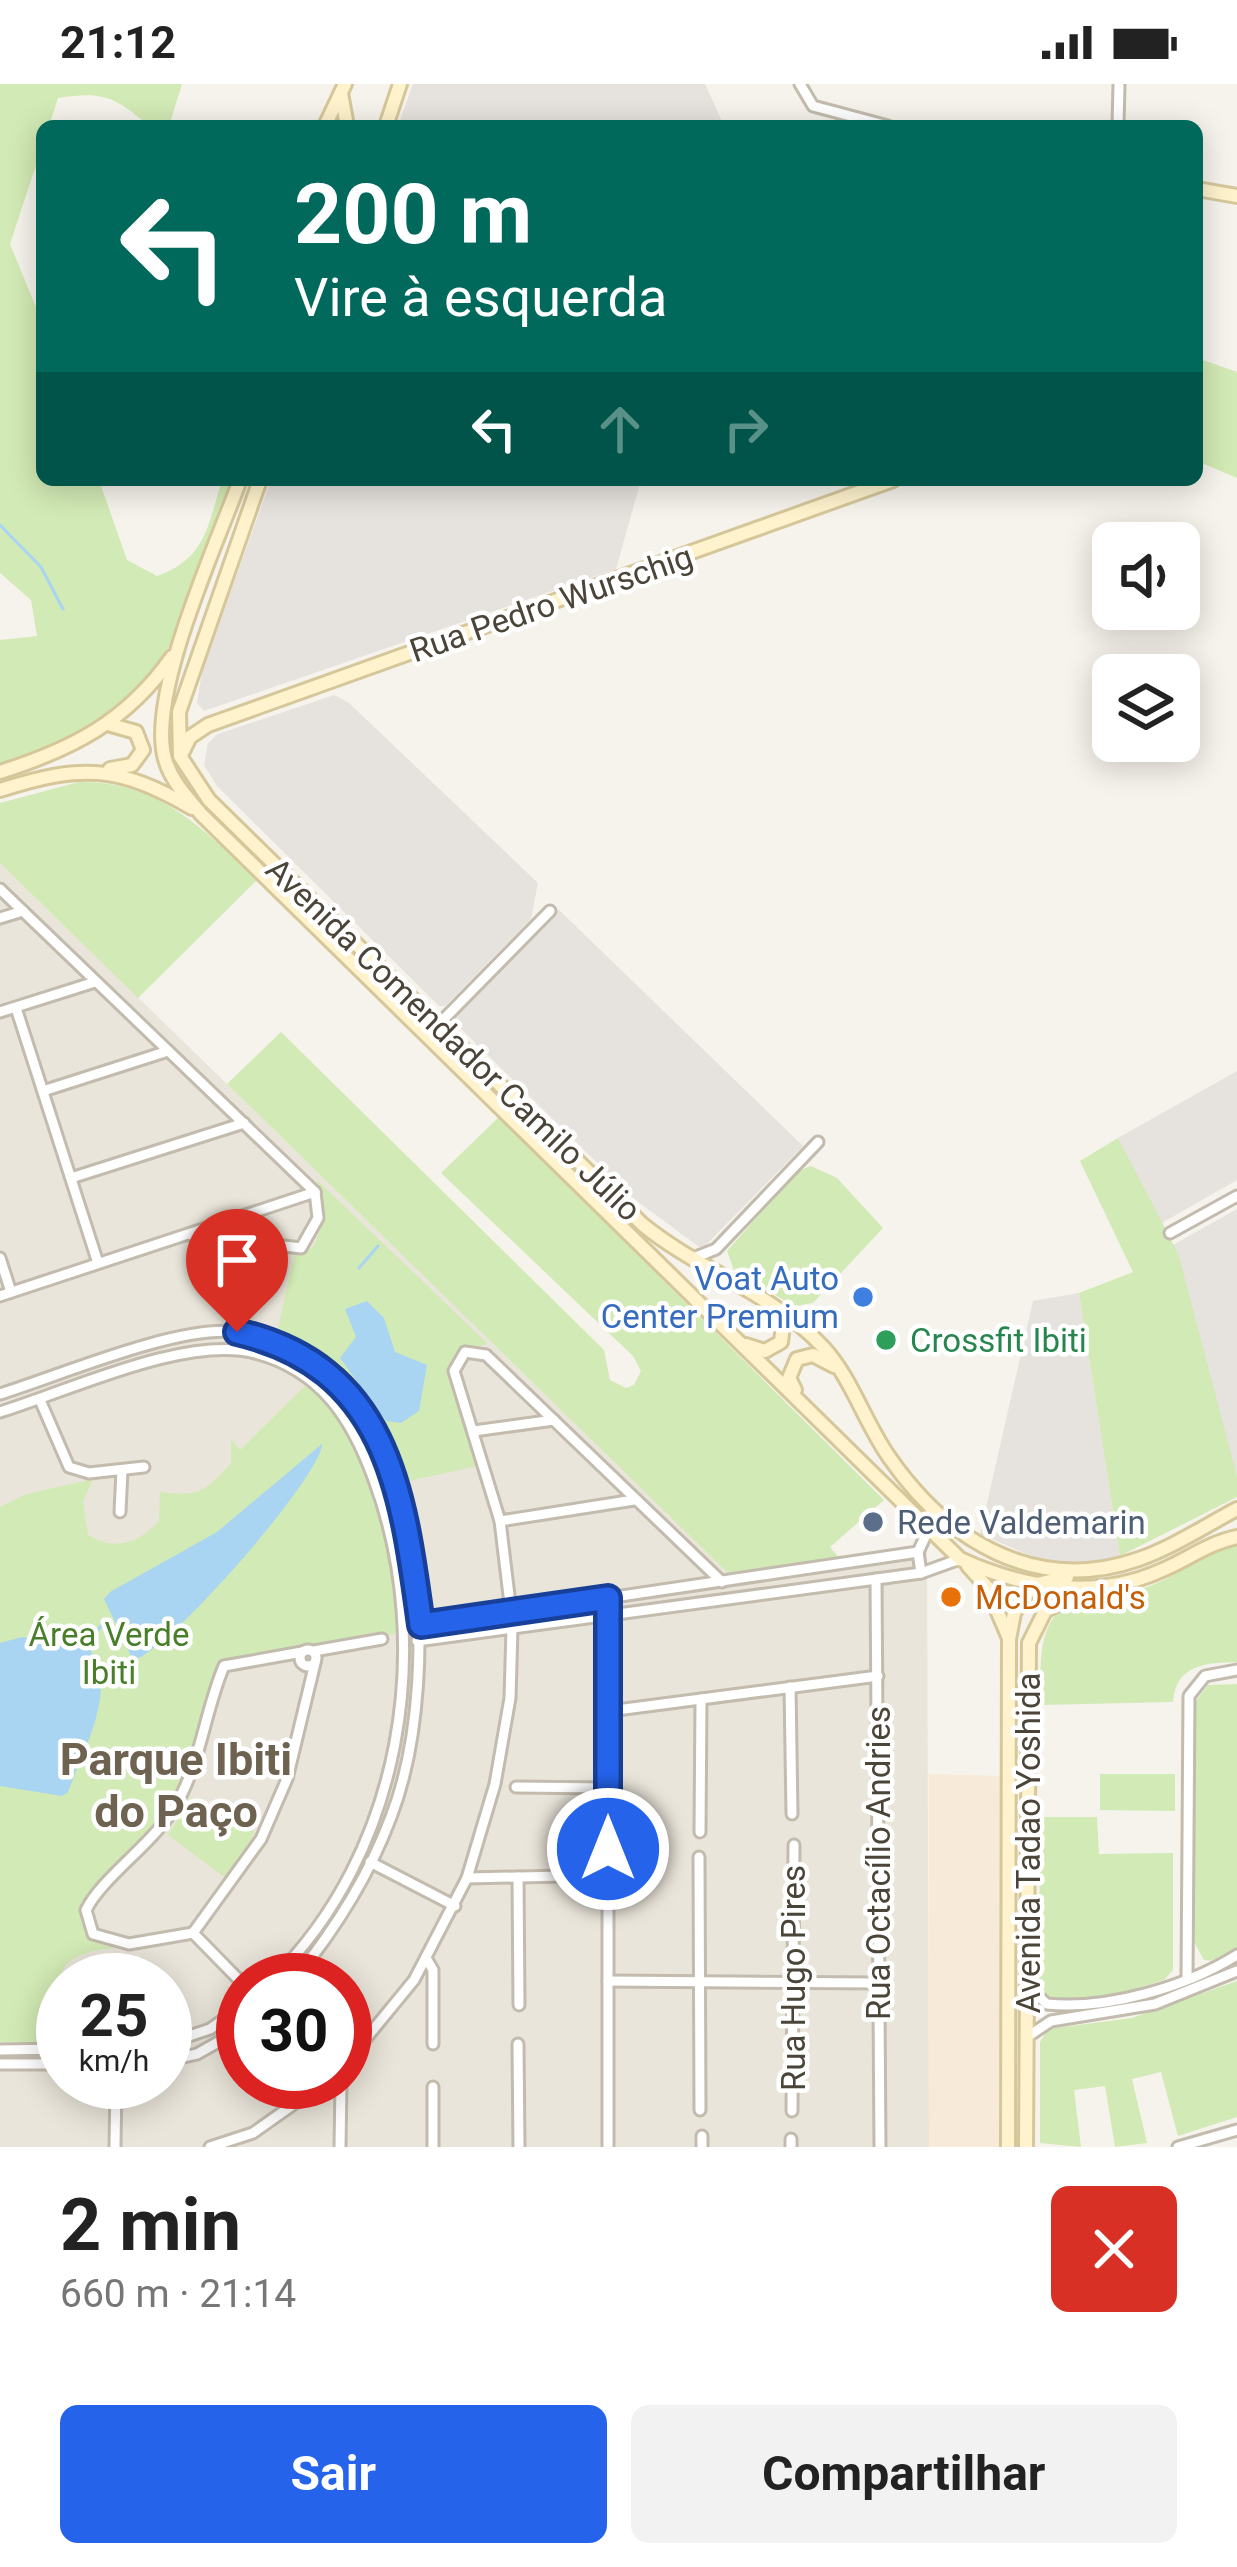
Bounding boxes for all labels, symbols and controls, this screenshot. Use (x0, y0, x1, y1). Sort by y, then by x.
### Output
text: 21:12 (60, 16, 176, 69)
text: 200 m (294, 165, 532, 264)
icon: left (96, 168, 252, 324)
text: Vire à esquerda (294, 266, 667, 329)
icon: left (461, 396, 527, 462)
icon: ahead (587, 396, 653, 462)
icon: right (713, 396, 779, 462)
map controls (1092, 522, 1200, 762)
button: sound (1092, 522, 1200, 630)
street label: Rua Pedro Wurschig (405, 537, 698, 670)
button: layers (1092, 654, 1200, 762)
street label: Avenida Comendador Camilo Júlio (258, 850, 649, 1229)
pin (186, 1209, 288, 1332)
icon: arrive (204, 1227, 270, 1293)
place label: Voat Auto Center Premium (601, 1259, 839, 1336)
marker: Voat Auto Center Premium (850, 1284, 876, 1310)
place label: Crossfit Ibiti (910, 1321, 1087, 1360)
marker: Crossfit Ibiti (873, 1327, 899, 1353)
place label: Rede Valdemarin (897, 1503, 1146, 1542)
marker: Rede Valdemarin (860, 1509, 886, 1535)
place label: McDonald's (975, 1578, 1146, 1617)
marker: McDonald's (938, 1584, 964, 1610)
park label: Área Verde Ibiti (29, 1615, 189, 1692)
street label: Avenida Tadao Yoshida (1009, 1672, 1048, 2014)
street label: Rua Octacílio Andries (859, 1706, 898, 2020)
district label: Parque Ibiti do Paço (60, 1733, 292, 1838)
position arrow (545, 1786, 671, 1912)
street label: Rua Hugo Pires (774, 1865, 813, 2091)
speed limit sign: 30 (216, 1953, 372, 2109)
text: 25 (80, 1980, 148, 2051)
text: km/h (79, 2043, 149, 2078)
text: 2 min (60, 2183, 241, 2268)
button: close (1051, 2186, 1177, 2312)
text: 660 m · 21:14 (60, 2271, 296, 2317)
button: Sair (60, 2405, 607, 2543)
button: Compartilhar (631, 2405, 1177, 2543)

